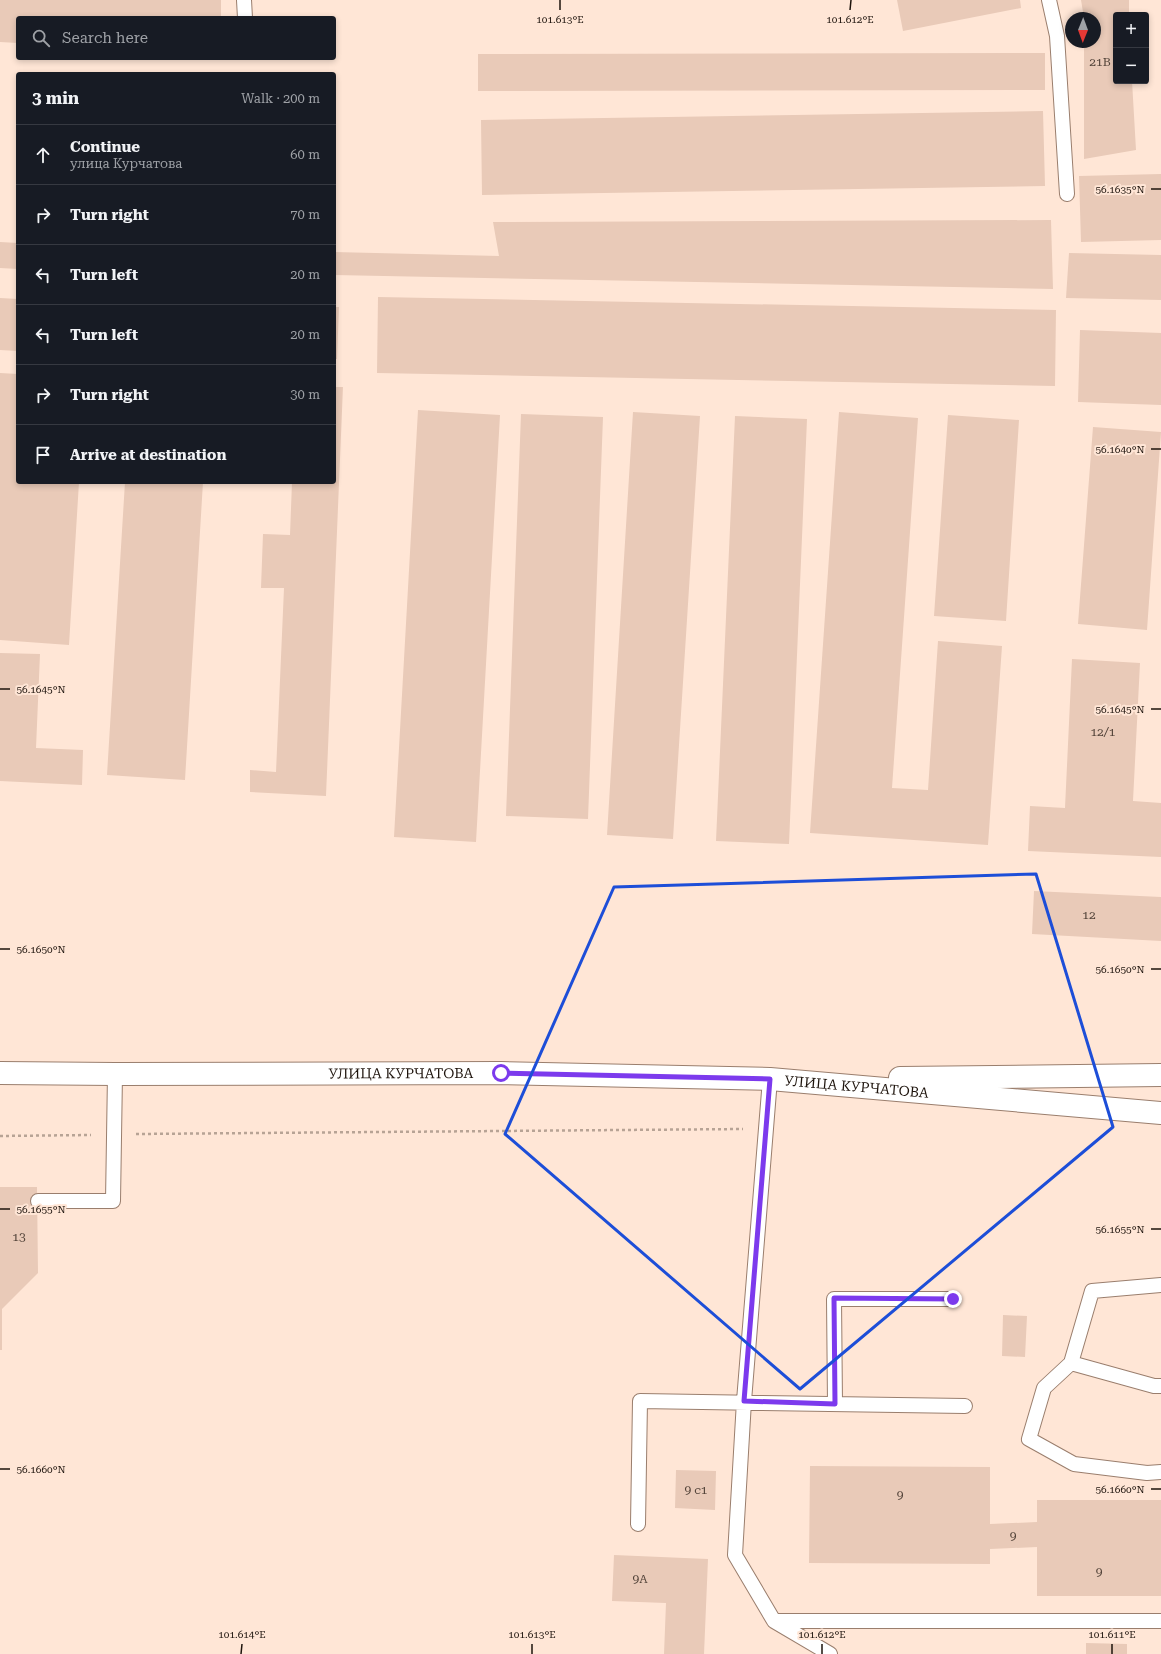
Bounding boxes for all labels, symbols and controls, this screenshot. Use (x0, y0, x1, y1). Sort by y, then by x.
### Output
north arrow (1065, 12, 1101, 48)
map controls (1113, 12, 1149, 84)
button: + (1113, 12, 1149, 48)
text: 101.613°E (536, 14, 584, 25)
text: 101.612°E (826, 14, 874, 25)
search box (16, 16, 336, 60)
icon: search (30, 27, 52, 49)
text: Search here (62, 29, 148, 47)
button: − (1113, 48, 1149, 84)
house number: 21В (1089, 55, 1111, 69)
text: 3 min (32, 88, 79, 108)
text: Walk · 200 m (241, 91, 320, 106)
text: Continue (70, 138, 140, 156)
icon: ahead (32, 144, 54, 166)
text: 60 m (290, 147, 320, 162)
text: улица Курчатова (70, 156, 182, 171)
text: 56.1635°N (1095, 184, 1145, 195)
icon: right (32, 204, 54, 226)
text: Turn right (70, 206, 149, 224)
text: 70 m (290, 207, 320, 222)
icon: left (32, 264, 54, 286)
text: Turn left (70, 266, 138, 284)
text: 20 m (290, 267, 320, 282)
icon: left (32, 324, 54, 346)
text: Turn left (70, 326, 138, 344)
text: 20 m (290, 327, 320, 342)
icon: right (32, 384, 54, 406)
text: Turn right (70, 386, 149, 404)
text: 30 m (290, 387, 320, 402)
icon: arrive (32, 444, 54, 466)
text: 56.1640°N (1095, 444, 1145, 455)
text: Arrive at destination (70, 446, 226, 464)
text: 56.1645°N (16, 684, 66, 695)
text: 56.1645°N (1095, 704, 1145, 715)
house number: 12/1 (1090, 725, 1116, 739)
house number: 12 (1082, 908, 1096, 922)
text: 56.1650°N (16, 944, 66, 955)
text: 56.1650°N (1095, 964, 1145, 975)
route start (492, 1064, 510, 1082)
street label: УЛИЦА КУРЧАТОВА (329, 1065, 474, 1081)
street label: УЛИЦА КУРЧАТОВА (784, 1072, 930, 1101)
text: 56.1655°N (16, 1204, 66, 1215)
text: 56.1655°N (1095, 1224, 1145, 1235)
house number: 13 (12, 1230, 26, 1244)
route end (944, 1290, 962, 1308)
text: 56.1660°N (16, 1464, 66, 1475)
house number: 9 с1 (684, 1483, 708, 1497)
text: 56.1660°N (1095, 1484, 1145, 1495)
house number: 9 (897, 1488, 904, 1502)
house number: 9 (1010, 1529, 1017, 1543)
house number: 9 (1096, 1565, 1103, 1579)
house number: 9А (632, 1572, 648, 1586)
text: 101.614°E (218, 1629, 266, 1640)
text: 101.613°E (508, 1629, 556, 1640)
text: 101.612°E (798, 1629, 846, 1640)
text: 101.611°E (1088, 1629, 1136, 1640)

